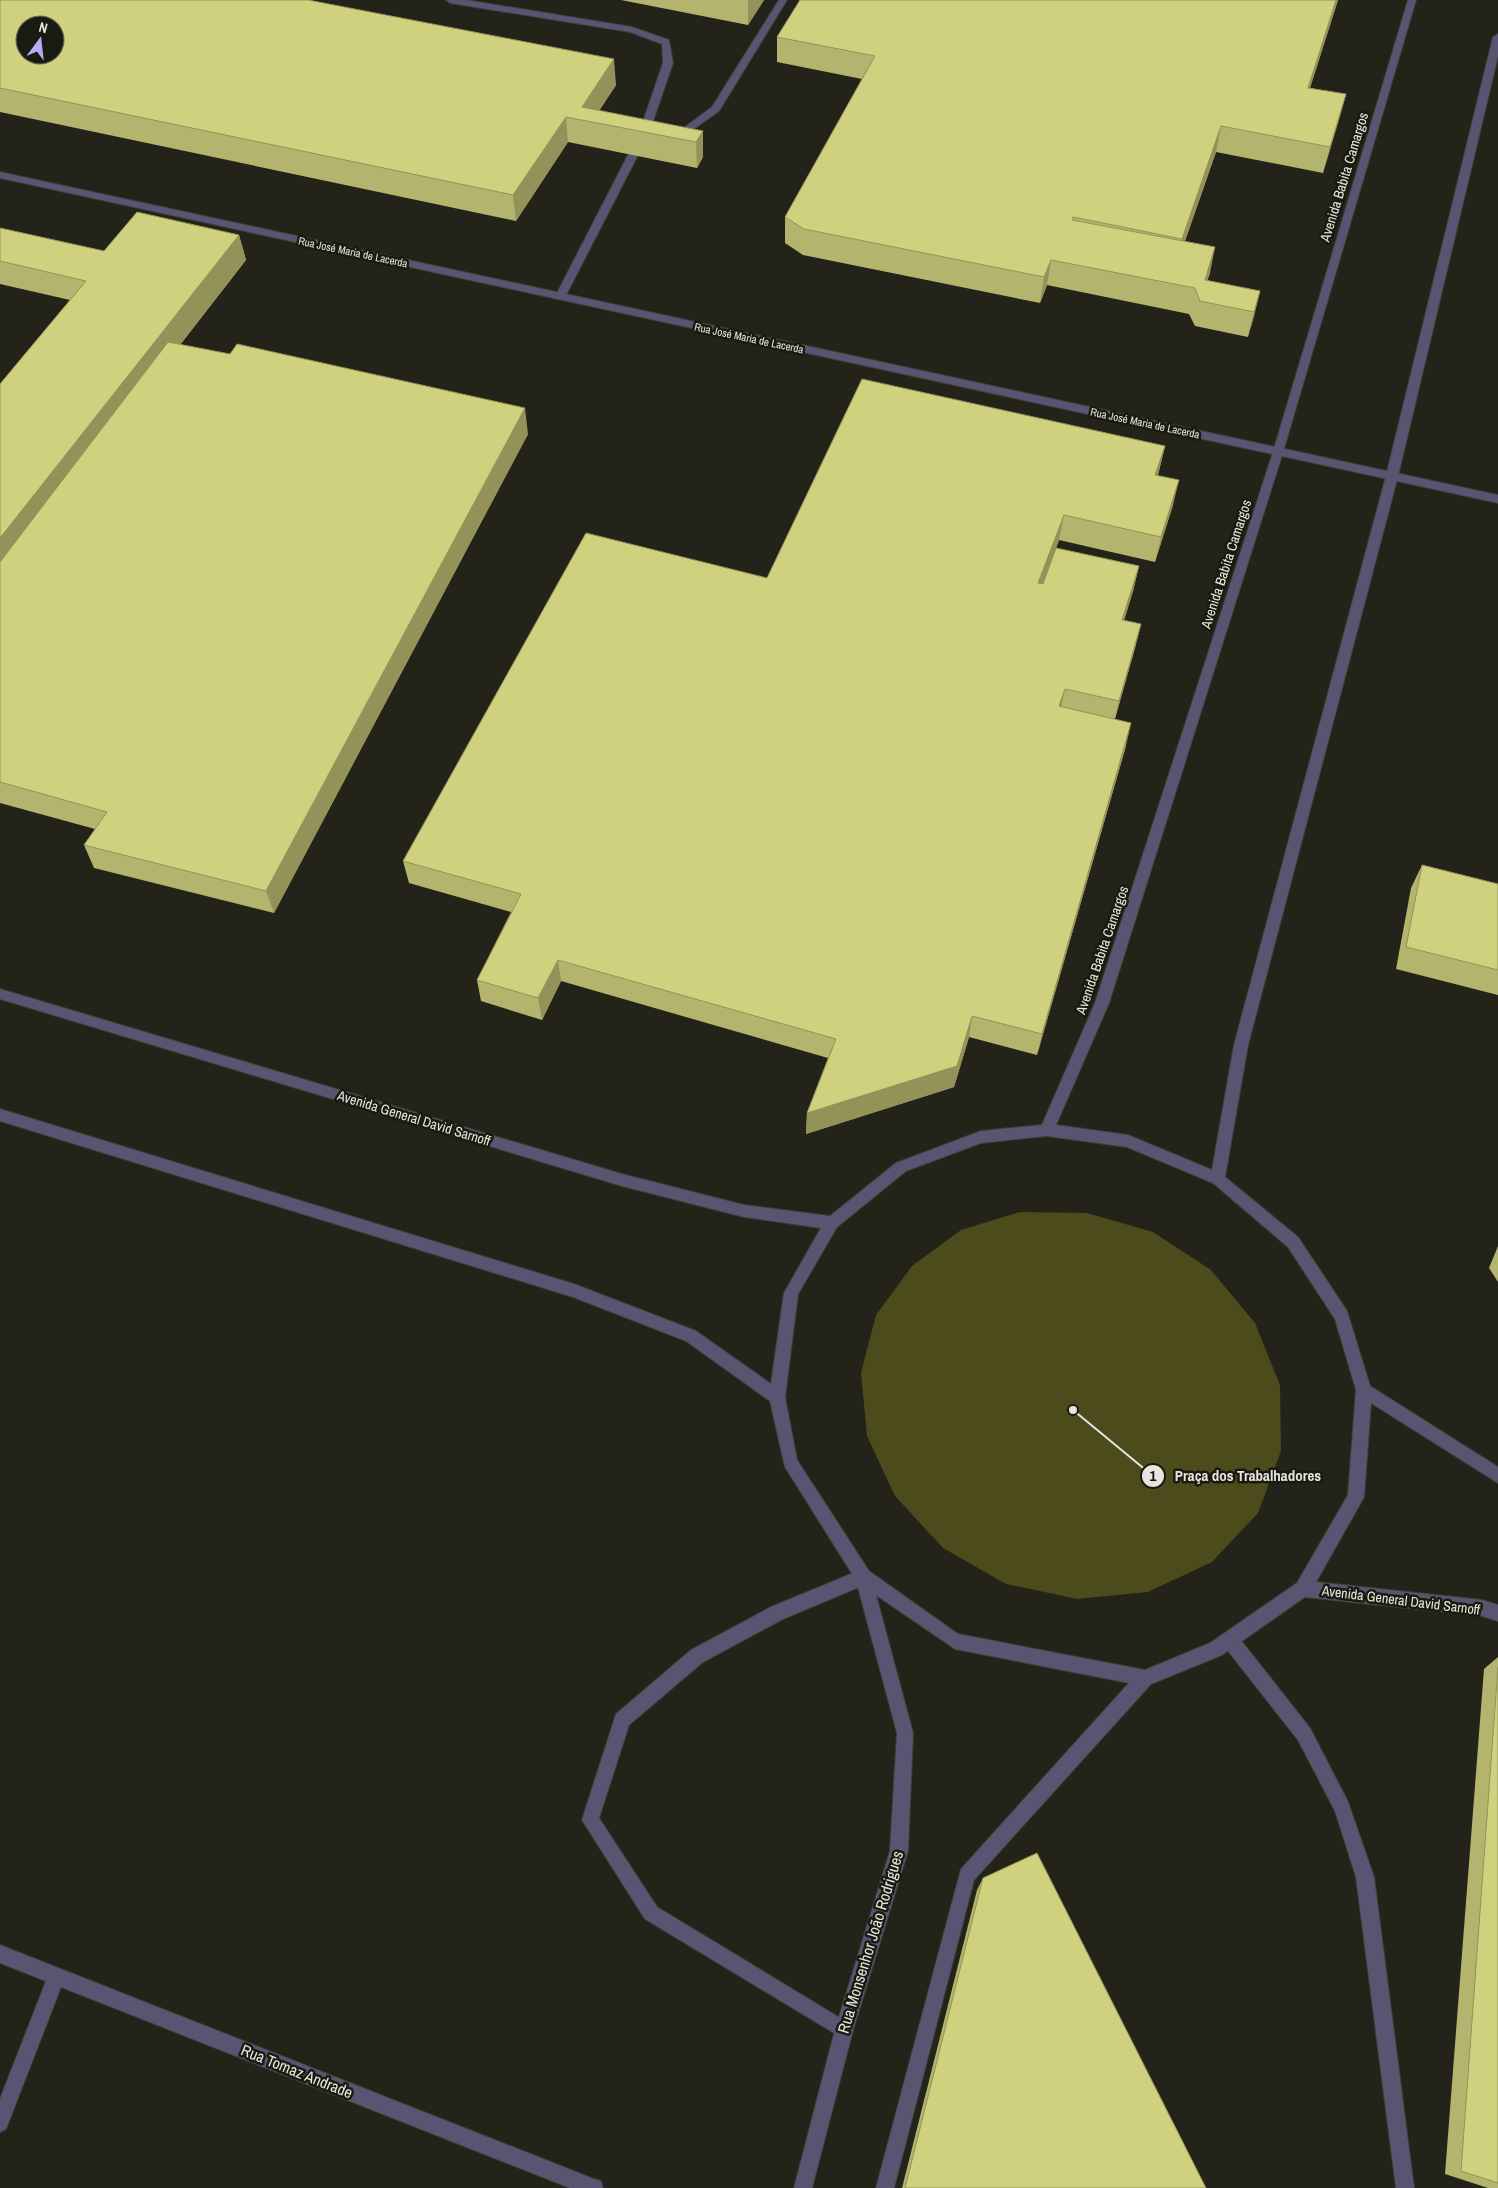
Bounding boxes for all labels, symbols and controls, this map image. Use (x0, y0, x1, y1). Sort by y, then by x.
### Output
north arrow (15, 15, 65, 65)
text: N (37, 18, 50, 37)
street label: Avenida Babita Camargos (1315, 110, 1372, 245)
street label: Rua José Maria de Lacerda (297, 234, 409, 270)
street label: Rua José Maria de Lacerda (693, 320, 805, 356)
street label: Rua José Maria de Lacerda (1089, 405, 1201, 441)
street label: Avenida Babita Camargos (1196, 497, 1255, 632)
street label: Avenida Babita Camargos (1071, 883, 1132, 1017)
street label: Avenida General David Sarnoff (334, 1086, 494, 1150)
callout: Praça dos Trabalhadores (1140, 1461, 1332, 1491)
text: 1 (1150, 1465, 1157, 1486)
text: Praça dos Trabalhadores (1175, 1465, 1321, 1486)
street label: Avenida General David Sarnoff (1320, 1581, 1482, 1619)
street label: Rua Monsenhor João Rodrigues (832, 1848, 908, 2036)
street label: Rua Tomaz Andrade (238, 2039, 356, 2103)

